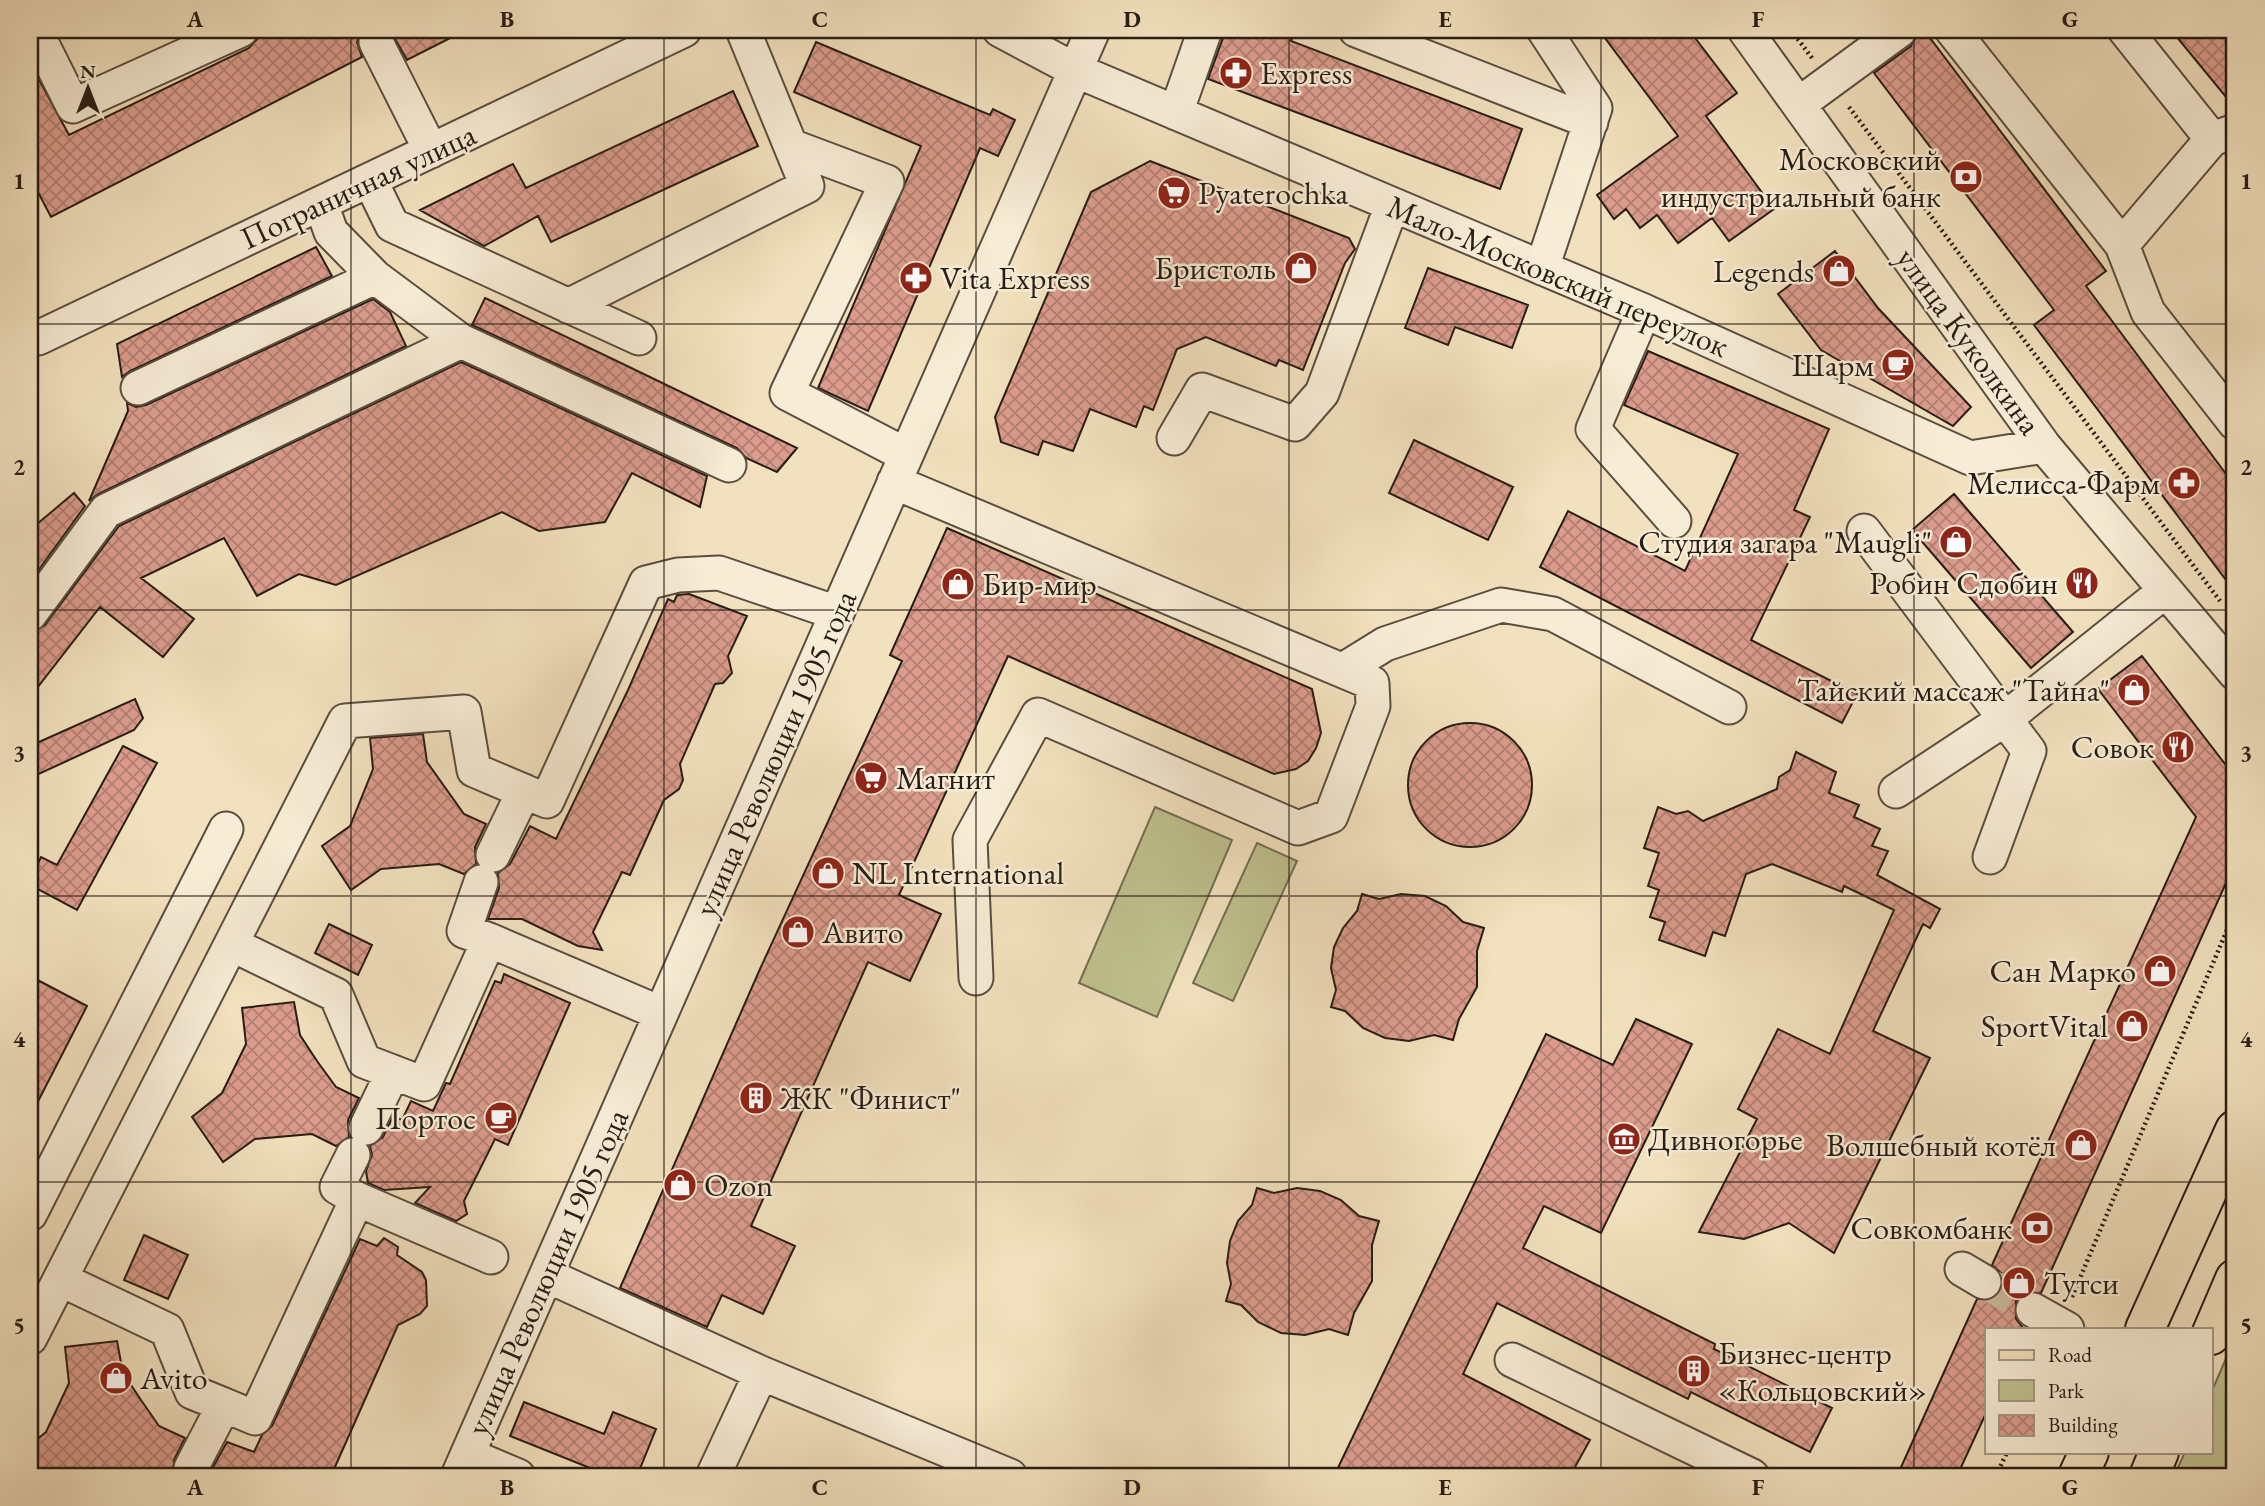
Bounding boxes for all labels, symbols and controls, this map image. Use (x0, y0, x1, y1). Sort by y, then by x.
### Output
text: A (186, 4, 204, 34)
text: B (500, 4, 514, 34)
text: C (812, 4, 828, 34)
text: D (1123, 4, 1141, 34)
text: E (1438, 4, 1452, 34)
text: F (1752, 4, 1765, 34)
text: G (2062, 4, 2078, 34)
north arrow (52, 52, 122, 122)
place label: Express (1260, 52, 1352, 94)
pharmacy icon: Express (1217, 54, 1255, 92)
text: N (80, 59, 96, 84)
street label: Пограничная улица (233, 113, 483, 259)
place label: Московский индустриальный банк (1661, 138, 1941, 217)
bank icon: Московский индустриальный банк (1947, 158, 1985, 196)
text: 1 (13, 166, 25, 196)
text: 1 (2240, 166, 2252, 196)
place label: Pyaterochka (1198, 172, 1349, 214)
supermarket icon: Pyaterochka (1155, 174, 1193, 212)
street label: Мало-Московский переулок (1381, 185, 1735, 367)
street label: улица Куколкина (1887, 239, 2051, 443)
place label: Бристоль (1154, 247, 1276, 289)
shop icon: Бристоль (1282, 249, 1320, 287)
place label: Legends (1713, 250, 1814, 292)
shop icon: Legends (1820, 252, 1858, 290)
place label: Vita Express (940, 257, 1090, 299)
pharmacy icon: Vita Express (897, 259, 935, 297)
place label: Шарм (1792, 344, 1874, 386)
cafe icon: Шарм (1879, 346, 1917, 384)
text: 2 (13, 452, 25, 482)
text: 2 (2240, 452, 2252, 482)
place label: Мелисса-Фарм (1967, 462, 2160, 504)
pharmacy icon: Мелисса-Фарм (2165, 464, 2203, 502)
place label: Студия загара "Maugli" (1638, 521, 1932, 563)
shop icon: Студия загара "Maugli" (1937, 523, 1975, 561)
place label: Робин Сдобин (1869, 562, 2058, 604)
place label: Бир-мир (982, 563, 1097, 605)
restaurant icon: Робин Сдобин (2063, 564, 2101, 602)
shop icon: Бир-мир (939, 565, 977, 603)
street label: улица Революции 1905 года (684, 583, 866, 923)
place label: Тайский массаж "Тайна" (1797, 669, 2110, 711)
shop icon: Тайский массаж "Тайна" (2115, 671, 2153, 709)
place label: Совок (2071, 726, 2154, 768)
restaurant icon: Совок (2159, 728, 2197, 766)
text: 3 (13, 738, 25, 768)
text: 3 (2240, 738, 2252, 768)
place label: Магнит (896, 757, 995, 799)
supermarket icon: Магнит (852, 759, 890, 797)
place label: NL International (852, 852, 1064, 894)
shop icon: NL International (809, 854, 847, 892)
place label: Авито (821, 911, 904, 953)
shop icon: Авито (779, 913, 817, 951)
place label: Сан Марко (1989, 950, 2136, 992)
shop icon: Сан Марко (2141, 952, 2179, 990)
place label: SportVital (1981, 1005, 2108, 1047)
shop icon: SportVital (2113, 1007, 2151, 1045)
text: 4 (13, 1024, 26, 1054)
text: 4 (2240, 1024, 2253, 1054)
place label: ЖК "Финист" (779, 1077, 961, 1119)
building icon: ЖК "Финист" (737, 1079, 775, 1117)
place label: Портос (375, 1097, 476, 1139)
cafe icon: Портос (482, 1099, 520, 1137)
street label: улица Революции 1905 года (456, 1102, 638, 1442)
place label: Дивногорье (1648, 1118, 1803, 1160)
museum icon: Дивногорье (1605, 1120, 1643, 1158)
place label: Волшебный котёл (1826, 1124, 2056, 1166)
shop icon: Волшебный котёл (2062, 1126, 2100, 1164)
place label: Ozon (704, 1164, 773, 1206)
shop icon: Ozon (661, 1166, 699, 1204)
place label: Совкомбанк (1850, 1207, 2012, 1249)
bank icon: Совкомбанк (2018, 1209, 2056, 1247)
place label: Тутси (2044, 1262, 2119, 1304)
shop icon: Тутси (2000, 1264, 2038, 1302)
text: 5 (13, 1310, 25, 1340)
text: 5 (2240, 1310, 2252, 1340)
legend (1985, 1328, 2212, 1454)
place label: Бизнес-центр «Кольцовский» (1718, 1332, 1927, 1411)
text: Road (2048, 1341, 2092, 1368)
building icon: Бизнес-центр «Кольцовский» (1675, 1352, 1713, 1390)
place label: Avito (139, 1357, 208, 1399)
shop icon: Avito (97, 1359, 135, 1397)
text: Park (2048, 1377, 2085, 1404)
text: Building (2048, 1411, 2118, 1438)
text: A (186, 1472, 204, 1502)
text: B (500, 1472, 514, 1502)
text: C (812, 1472, 828, 1502)
text: D (1123, 1472, 1141, 1502)
text: E (1438, 1472, 1452, 1502)
text: F (1752, 1472, 1765, 1502)
text: G (2062, 1472, 2078, 1502)

